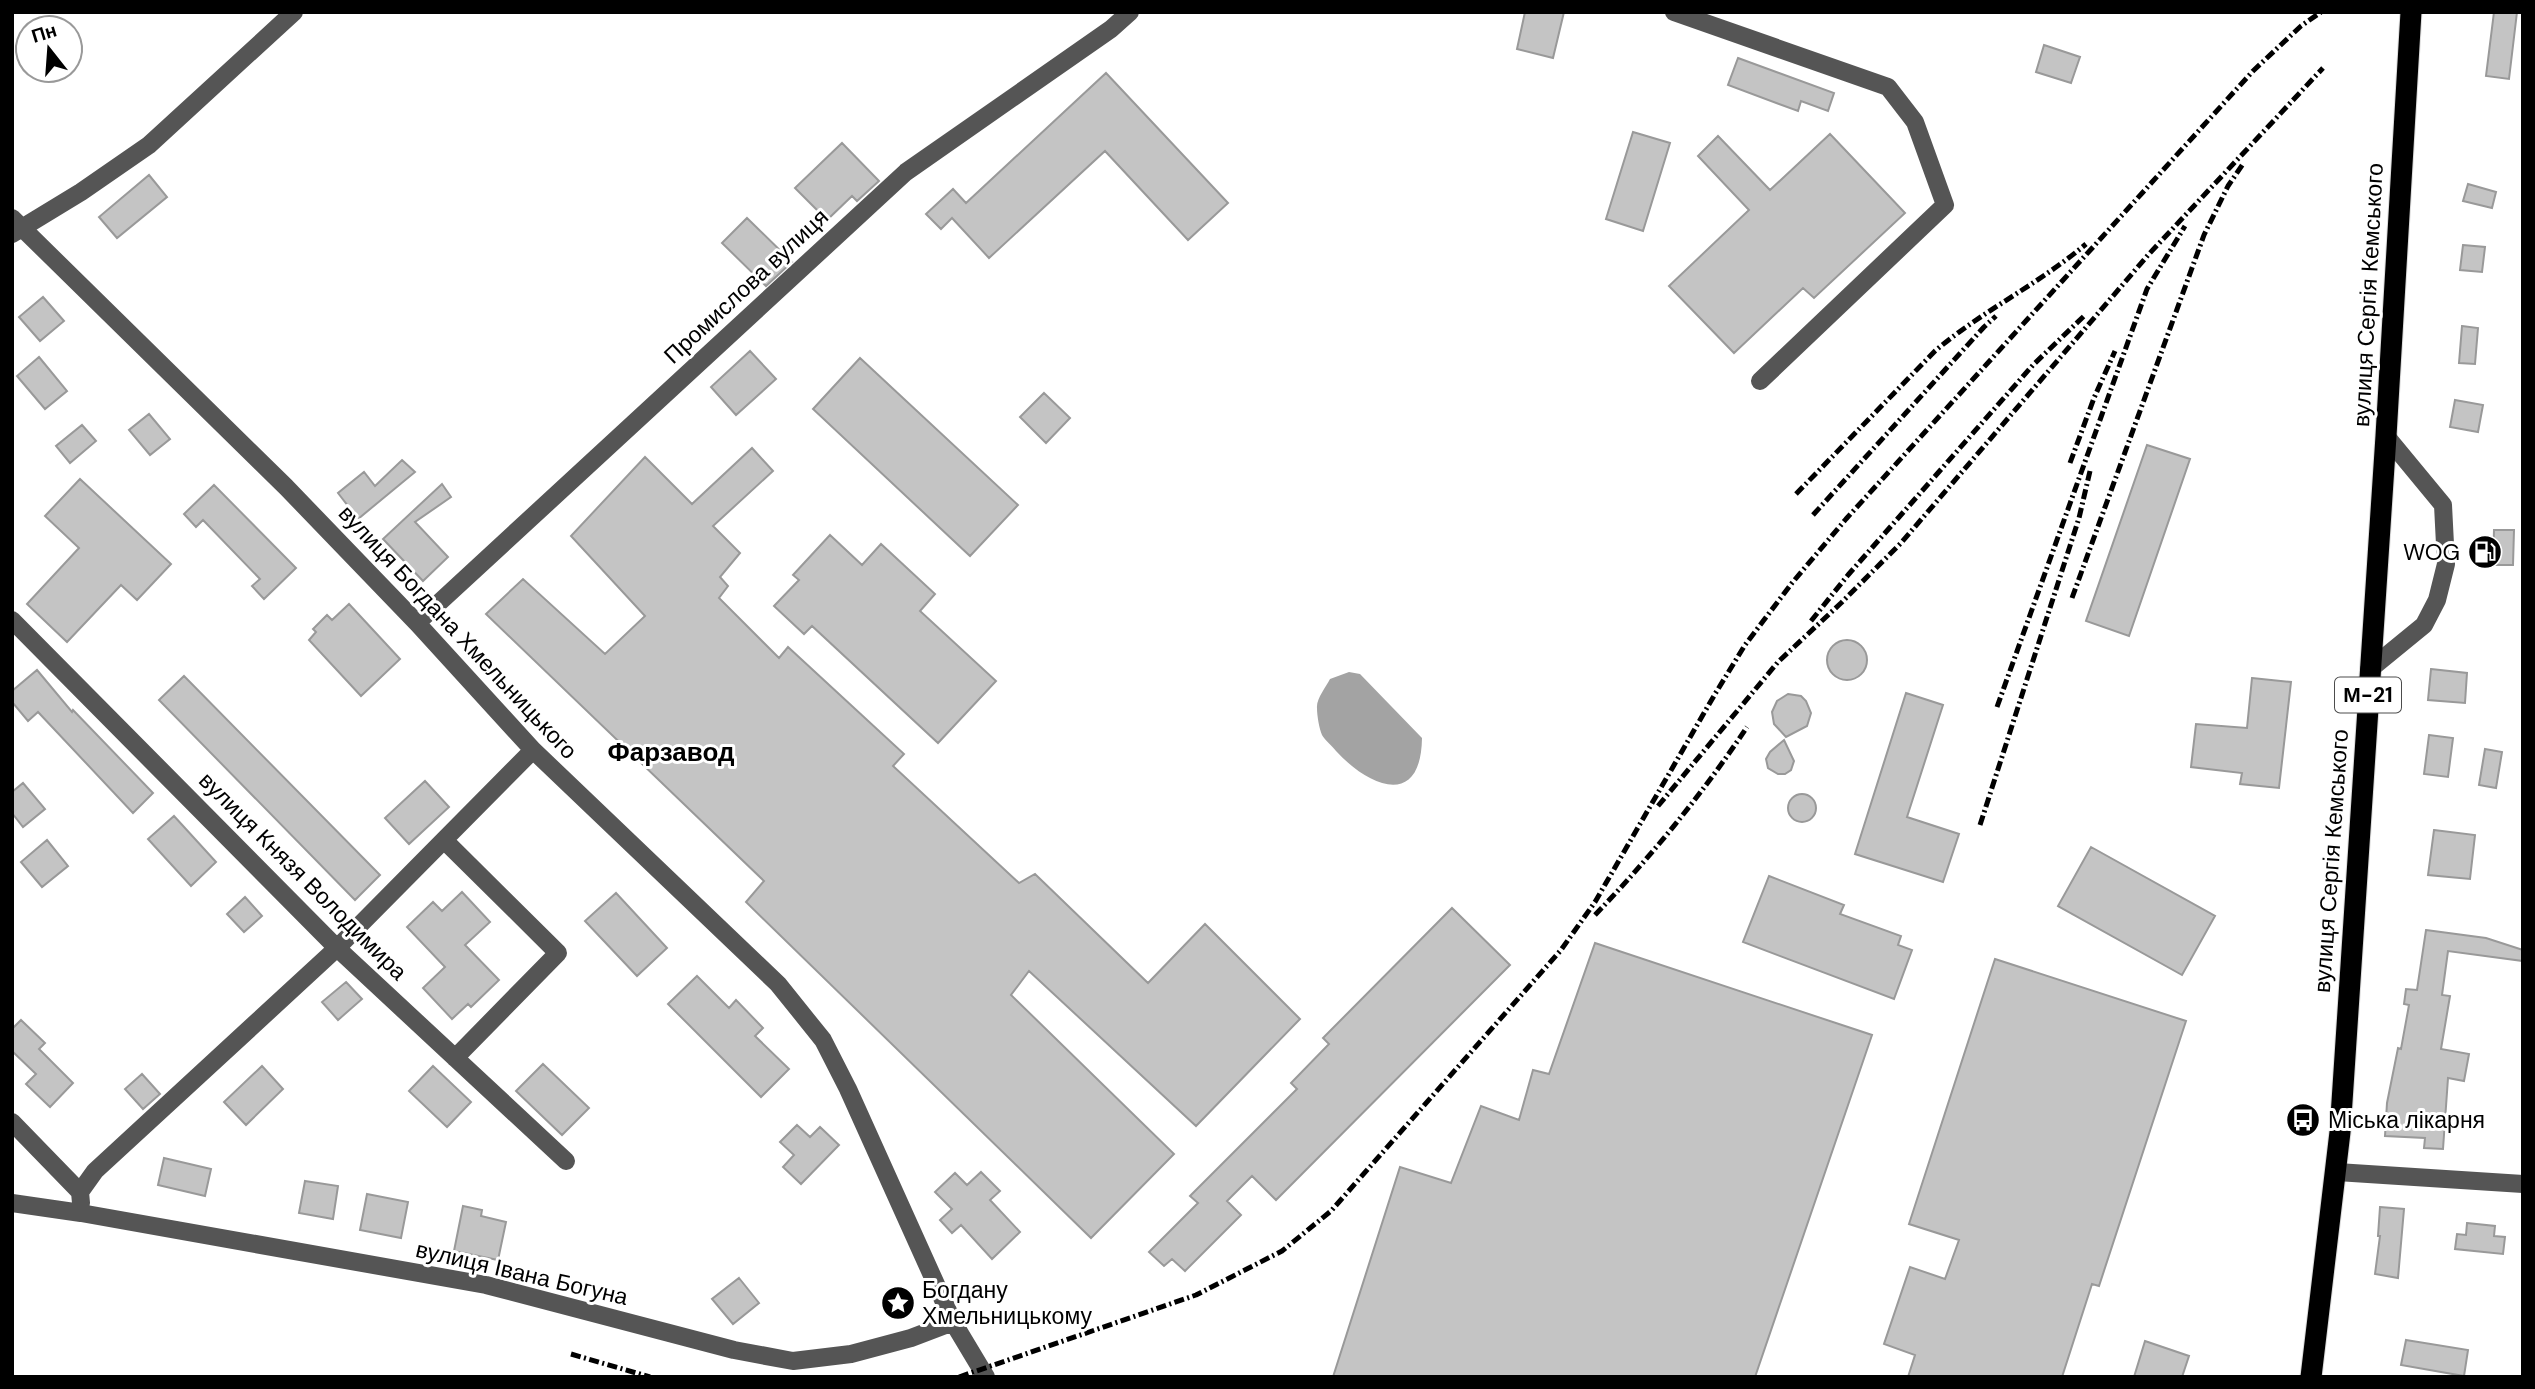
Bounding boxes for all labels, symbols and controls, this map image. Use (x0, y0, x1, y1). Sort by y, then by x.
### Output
north arrow (14, 14, 84, 84)
text: Пн (29, 18, 60, 49)
street label: вулиця Сергія Кемського (2346, 162, 2390, 428)
street label: Промислова вулиця (657, 202, 835, 370)
street label: вулиця Богдана Хмельницького (332, 499, 584, 765)
fuel station icon: WOG (2466, 533, 2504, 571)
place label: WOG (2403, 537, 2460, 567)
road number: М-21 (2335, 678, 2401, 712)
street label: вулиця Сергія Кемського (2307, 728, 2355, 994)
district label: Фарзавод (608, 735, 735, 769)
street label: вулиця Князя Володимира (193, 766, 414, 987)
bus stop icon: Міська лікарня (2284, 1101, 2322, 1139)
place label: Міська лікарня (2328, 1105, 2485, 1135)
street label: вулиця Івана Богуна (413, 1234, 631, 1312)
place label: Богдану Хмельницькому (922, 1275, 1092, 1331)
place icon: Богдану Хмельницькому (879, 1284, 917, 1322)

